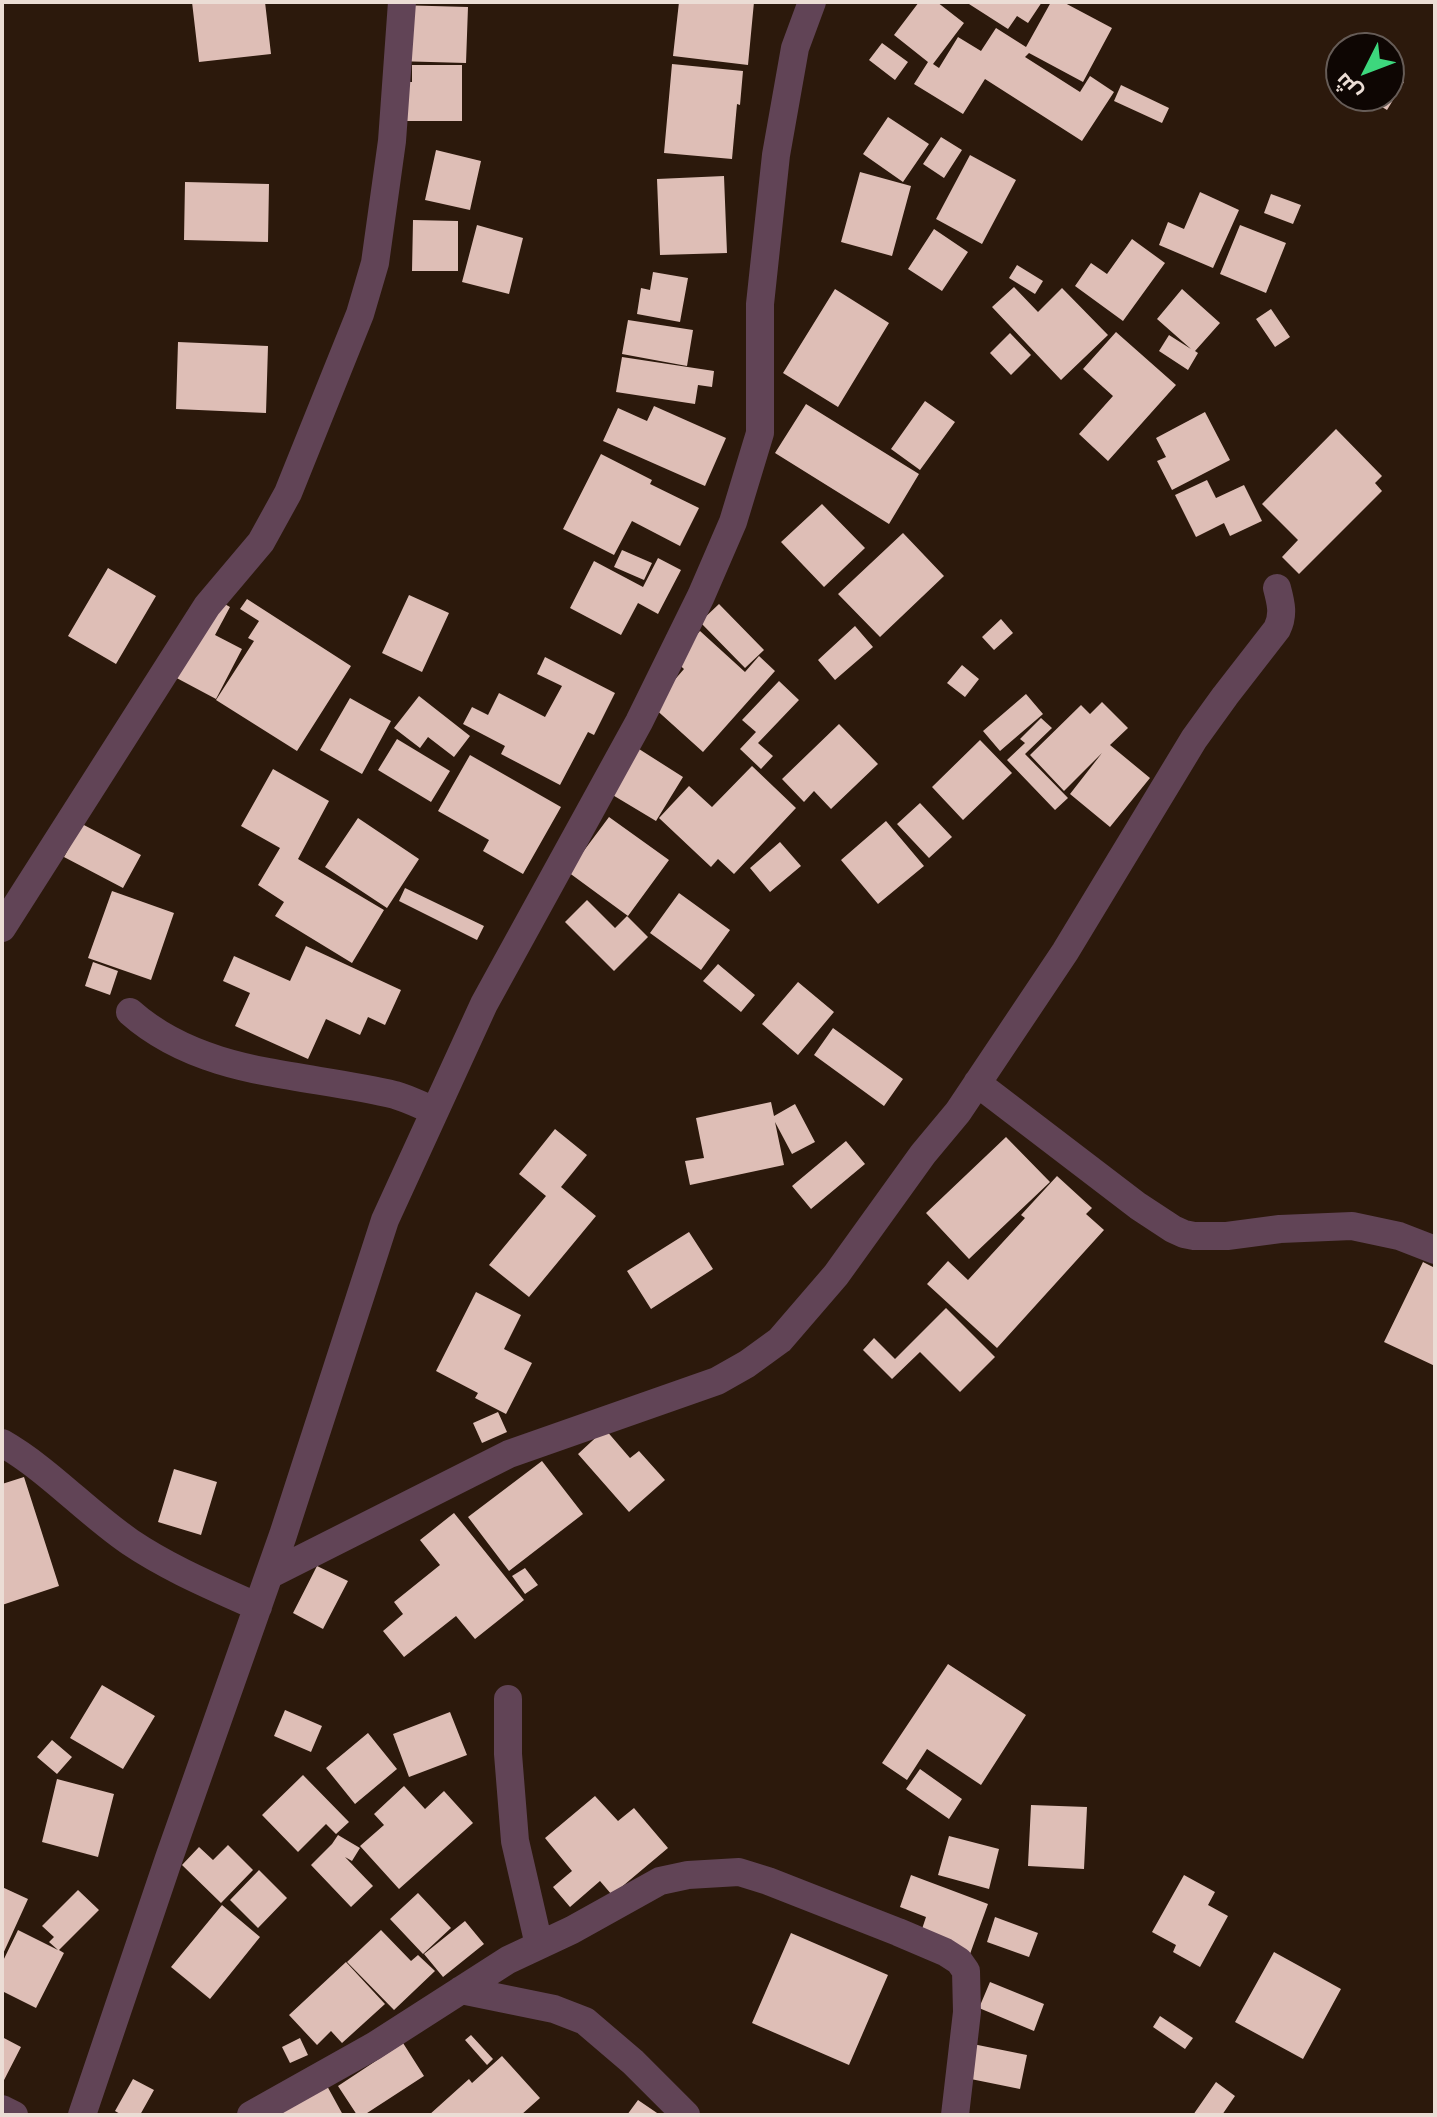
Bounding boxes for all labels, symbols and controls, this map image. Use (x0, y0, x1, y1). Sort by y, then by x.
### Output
north arrow (1325, 32, 1405, 112)
text: ش (1329, 68, 1368, 107)

